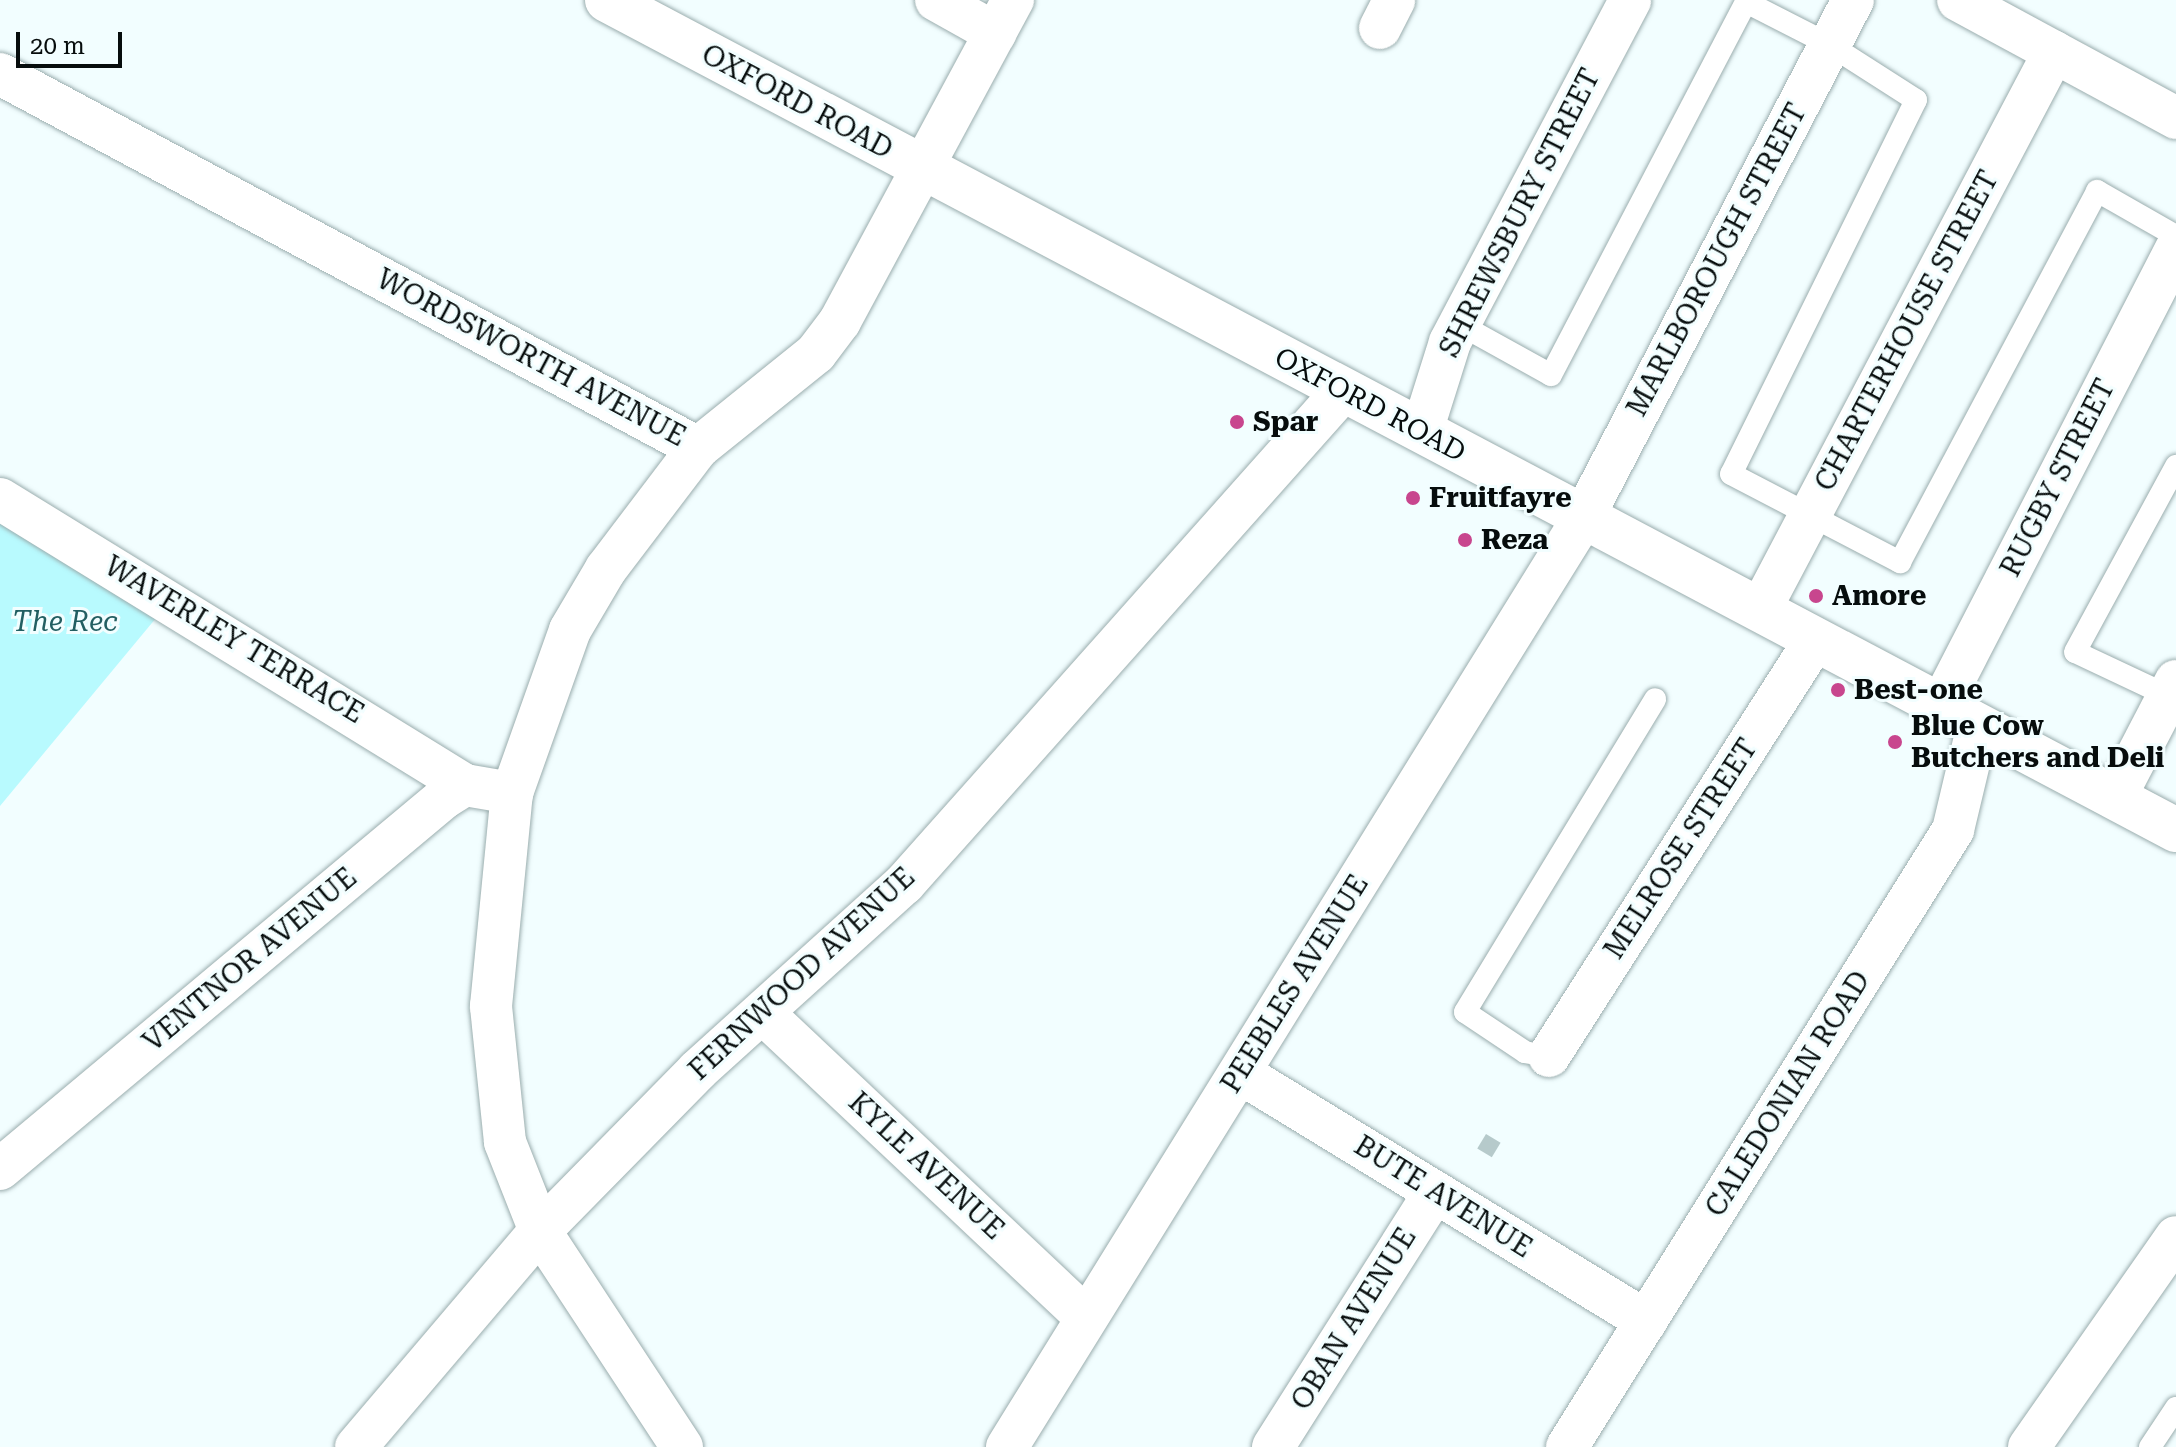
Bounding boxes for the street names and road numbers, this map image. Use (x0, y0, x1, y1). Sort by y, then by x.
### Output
street label: OXFORD ROAD (696, 38, 898, 166)
street label: SHREWSBURY STREET (1433, 63, 1607, 363)
street label: MARLBOROUGH STREET (1620, 98, 1814, 422)
street label: CHARTERHOUSE STREET (1808, 165, 2006, 497)
street label: WORDSWORTH AVENUE (371, 262, 691, 454)
street label: OXFORD ROAD (1269, 341, 1471, 469)
street label: RUGBY STREET (1994, 374, 2122, 582)
street label: WAVERLEY TERRACE (98, 549, 370, 731)
street label: MELROSE STREET (1597, 733, 1765, 965)
street label: VENTNOR AVENUE (136, 861, 364, 1059)
street label: FERNWOOD AVENUE (682, 861, 922, 1087)
street label: PEEBLES AVENUE (1214, 869, 1376, 1099)
street label: CALEDONIAN ROAD (1699, 965, 1877, 1223)
street label: KYLE AVENUE (841, 1085, 1011, 1247)
street label: BUTE AVENUE (1348, 1129, 1538, 1265)
street label: OBAN AVENUE (1285, 1222, 1423, 1416)

